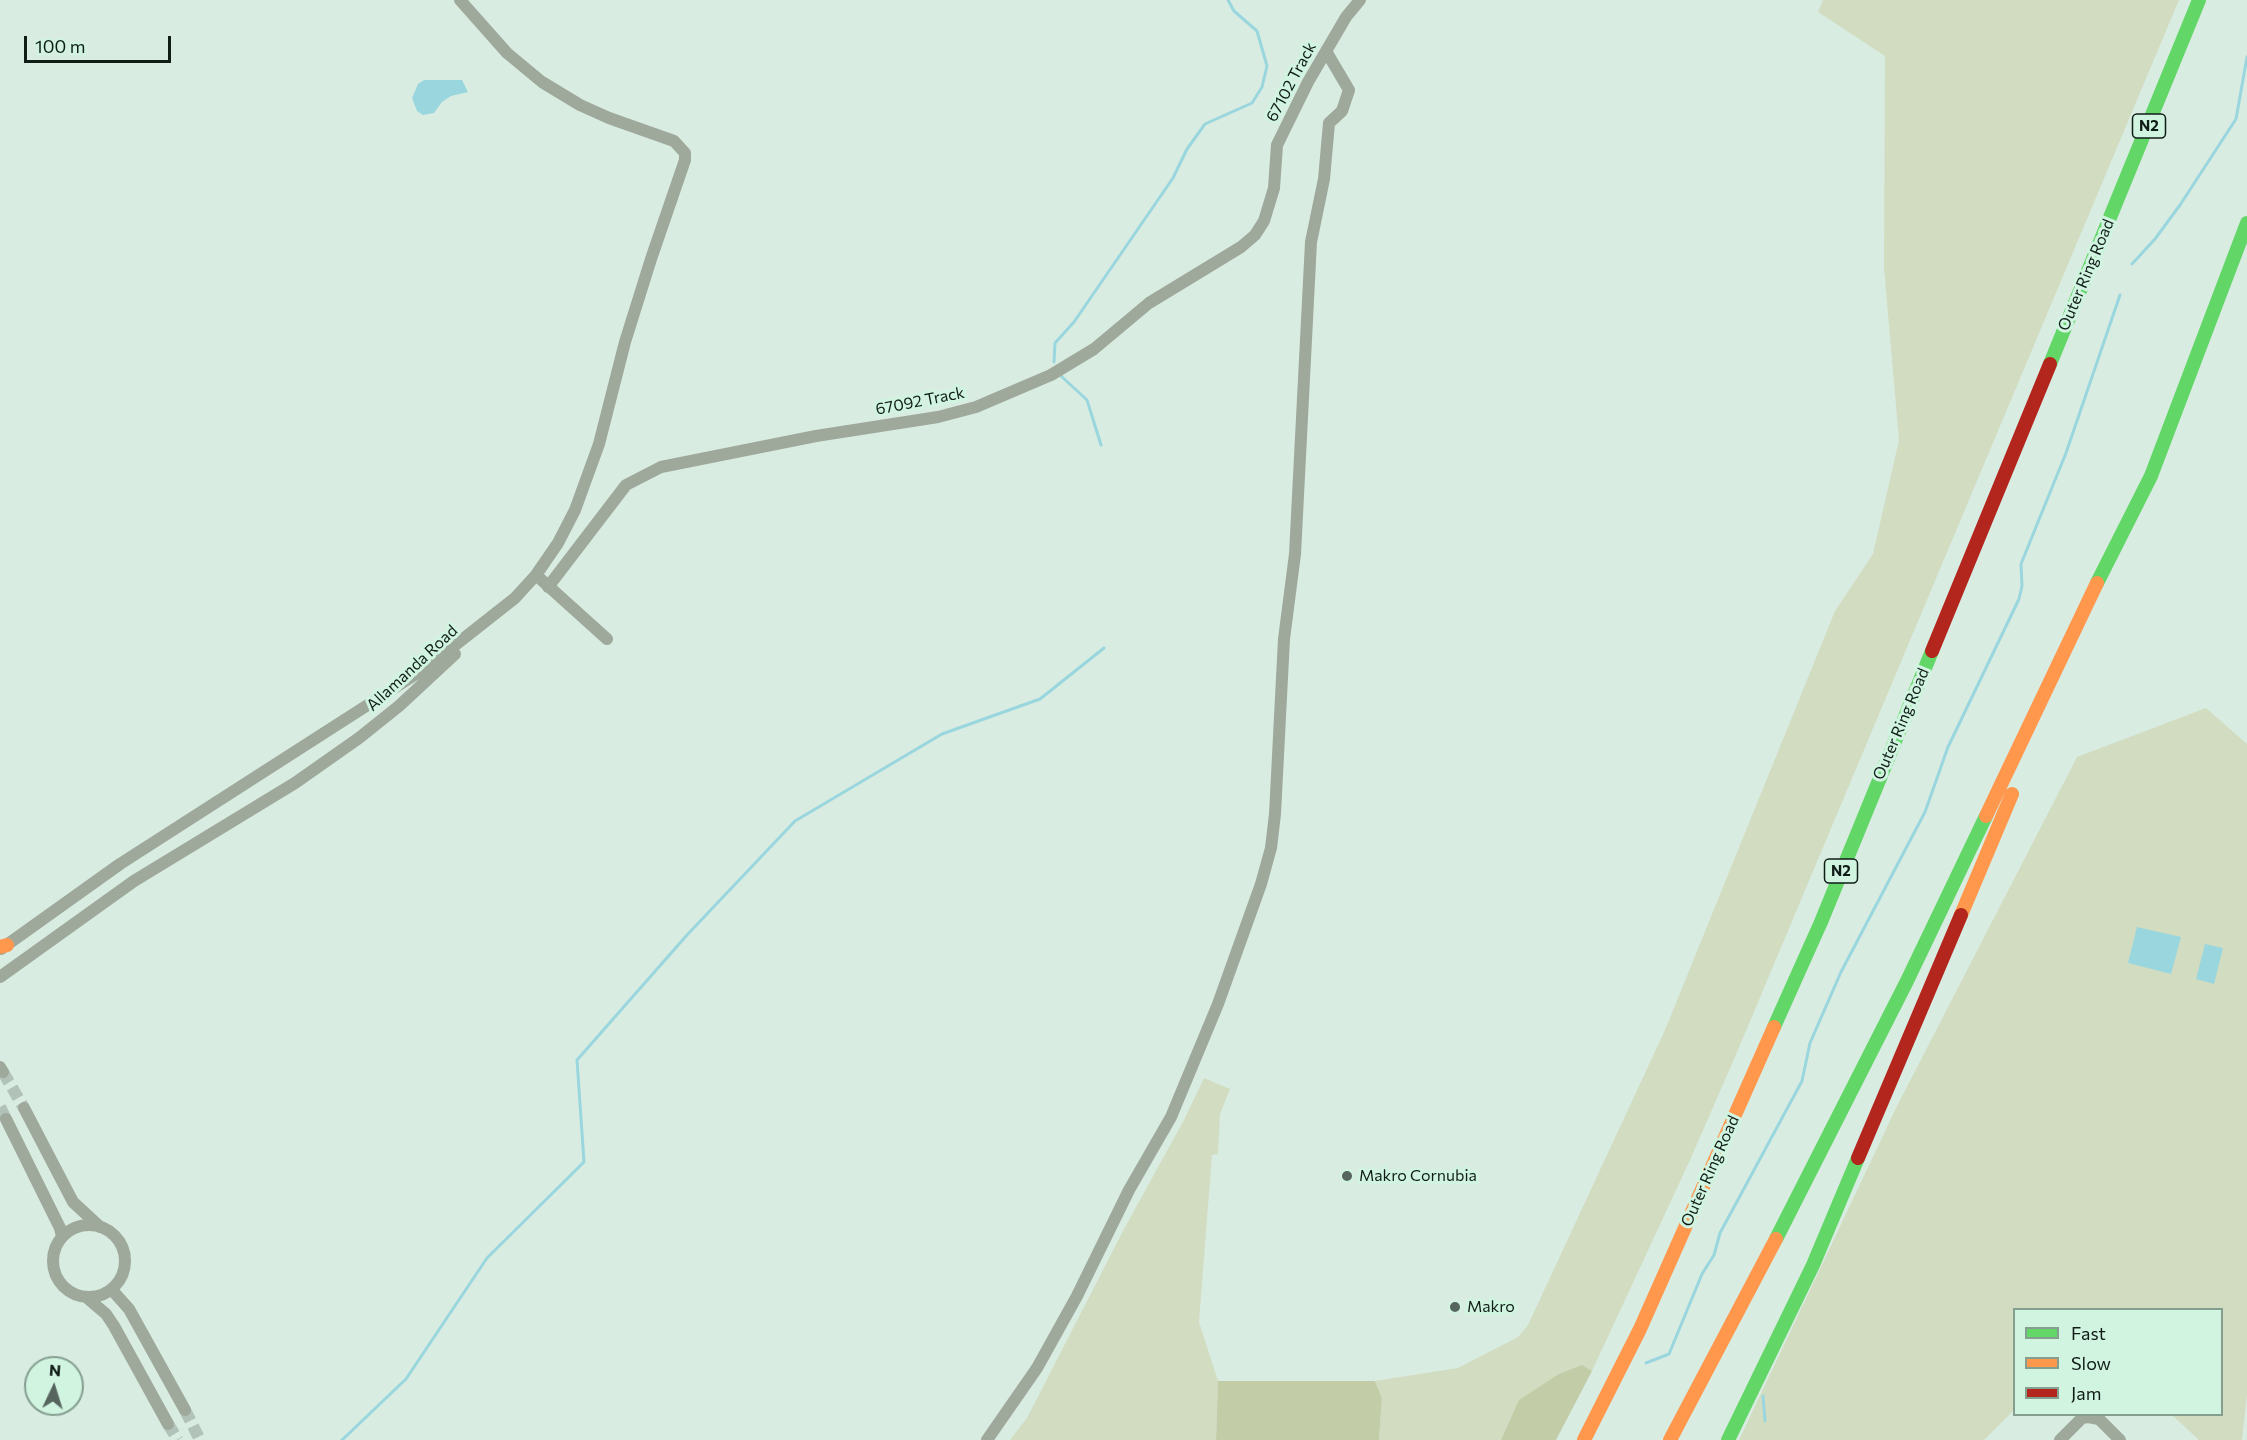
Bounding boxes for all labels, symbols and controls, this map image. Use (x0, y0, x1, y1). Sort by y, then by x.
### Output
scale bar (27, 24, 174, 62)
text: 100 m (35, 35, 85, 57)
street label: 67102 Track (1262, 39, 1320, 125)
road number: N2 (2132, 114, 2166, 138)
street label: Outer Ring Road (2054, 216, 2118, 334)
street label: 67092 Track (874, 383, 966, 419)
street label: Allamanda Road (363, 621, 461, 715)
street label: Outer Ring Road (1869, 665, 1933, 783)
road number: N2 (1824, 859, 1858, 883)
street label: Outer Ring Road (1677, 1113, 1743, 1229)
place label: Makro Cornubia (1359, 1166, 1477, 1186)
marker: Makro Cornubia (1340, 1169, 1354, 1183)
place label: Makro (1467, 1297, 1515, 1317)
marker: Makro (1448, 1300, 1462, 1314)
legend (2013, 1308, 2223, 1416)
text: Fast (2071, 1322, 2106, 1344)
text: Slow (2071, 1352, 2111, 1374)
north arrow (24, 1356, 84, 1416)
text: N (49, 1360, 62, 1379)
text: Jam (2071, 1382, 2101, 1404)

